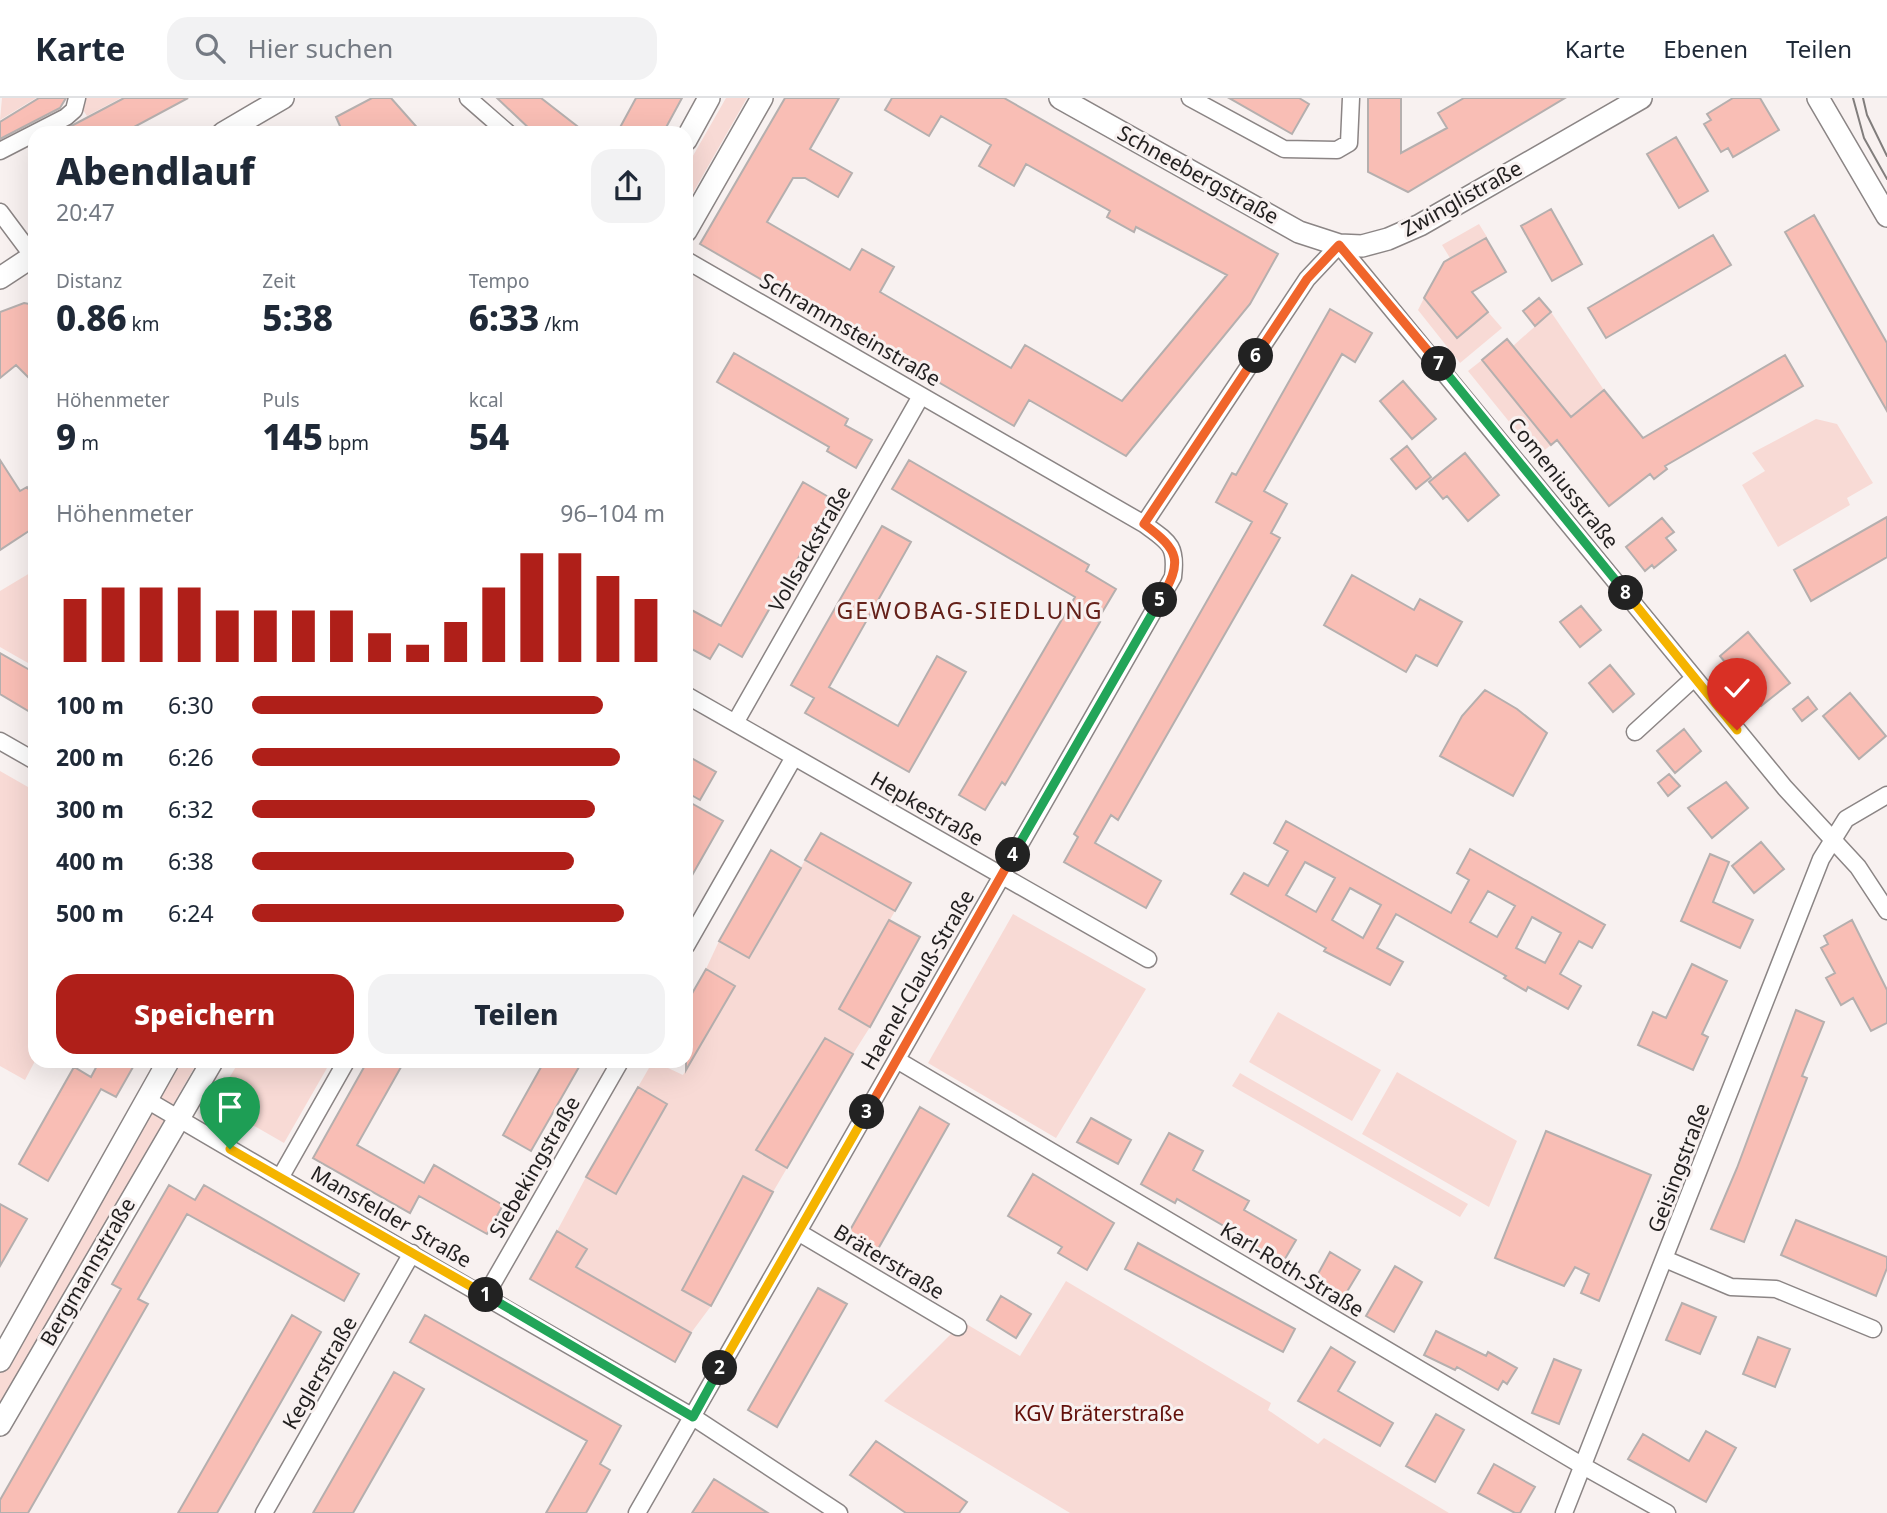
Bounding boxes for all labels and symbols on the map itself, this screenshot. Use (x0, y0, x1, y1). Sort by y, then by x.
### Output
street label: Schneebergstraße (1113, 118, 1284, 230)
street label: Zwinglistraße (1396, 154, 1527, 243)
street label: Schrammsteinstraße (755, 266, 946, 392)
pin: 6 (1238, 338, 1274, 374)
pin: 7 (1422, 346, 1456, 382)
street label: Comeniusstraße (1502, 411, 1626, 554)
street label: Vollsackstraße (762, 480, 857, 617)
pin: 8 (1608, 575, 1644, 610)
pin: 5 (1142, 582, 1178, 618)
district label: GEWOBAG-SIEDLUNG (837, 594, 1103, 626)
pin (1707, 658, 1767, 730)
street label: Hepkestraße (866, 764, 989, 852)
pin: 4 (996, 838, 1030, 872)
street label: Haenel-Clauß-Straße (854, 884, 980, 1075)
pin (200, 1077, 260, 1149)
street label: Siebekingstraße (482, 1091, 586, 1242)
pin: 3 (850, 1094, 884, 1130)
street label: Geisingstraße (1641, 1099, 1716, 1236)
street label: Mansfelder Straße (306, 1159, 477, 1274)
street label: Bergmannstraße (33, 1192, 141, 1351)
street label: Karl-Roth-Straße (1215, 1215, 1370, 1323)
street label: Bräterstraße (829, 1217, 950, 1305)
pin: 1 (468, 1278, 504, 1312)
street label: Keglerstraße (275, 1311, 363, 1434)
pin: 2 (702, 1350, 738, 1386)
park label: KGV Bräterstraße (1014, 1399, 1184, 1427)

